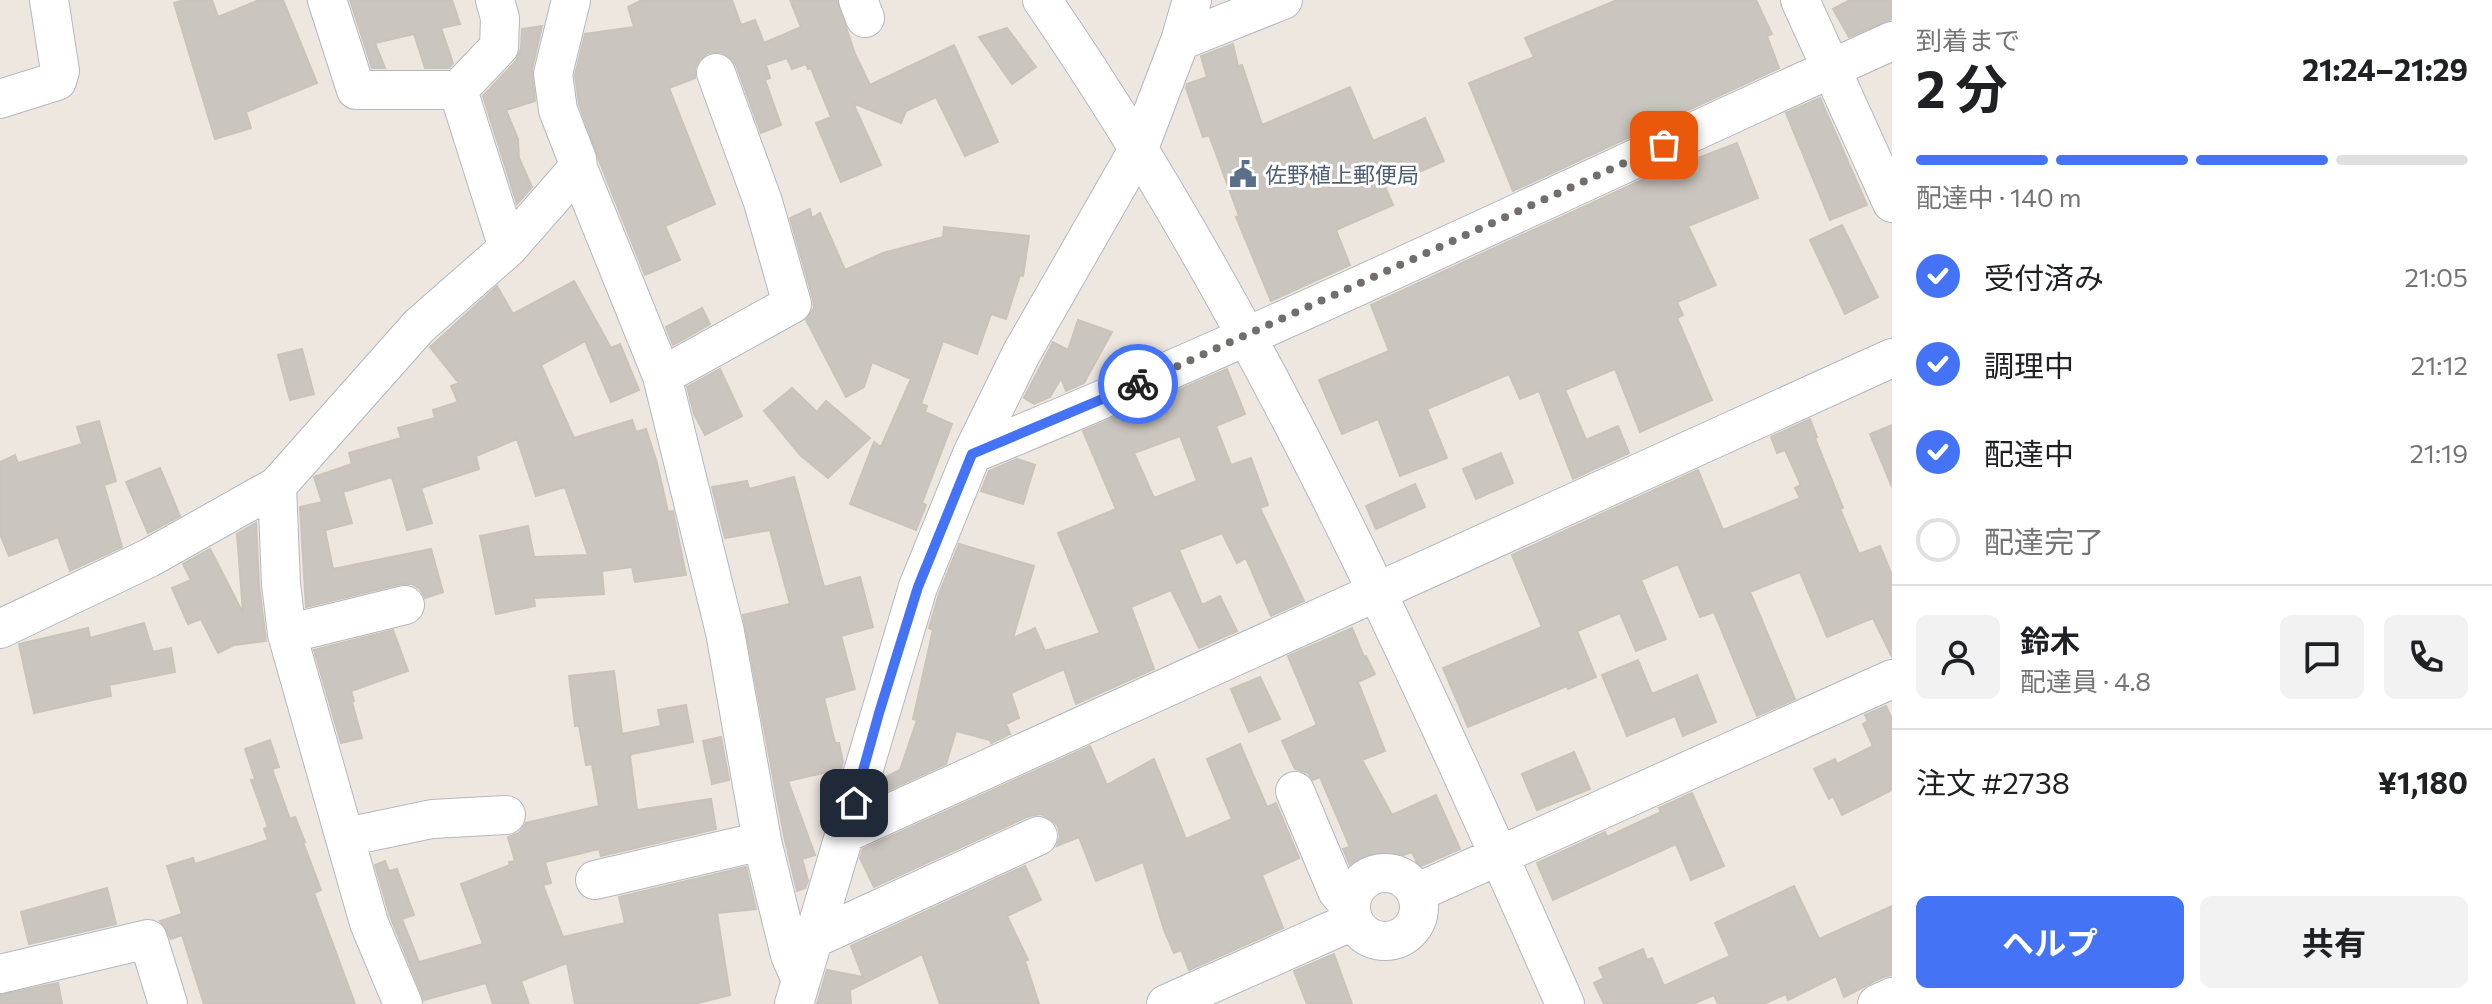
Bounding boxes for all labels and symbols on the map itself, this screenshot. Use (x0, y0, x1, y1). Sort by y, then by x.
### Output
pin (1630, 111, 1698, 179)
public building icon: 佐野植上郵便局 (1228, 159, 1258, 189)
place label: 佐野植上郵便局 (1265, 161, 1419, 188)
courier (1098, 344, 1178, 424)
pin (820, 769, 888, 837)

